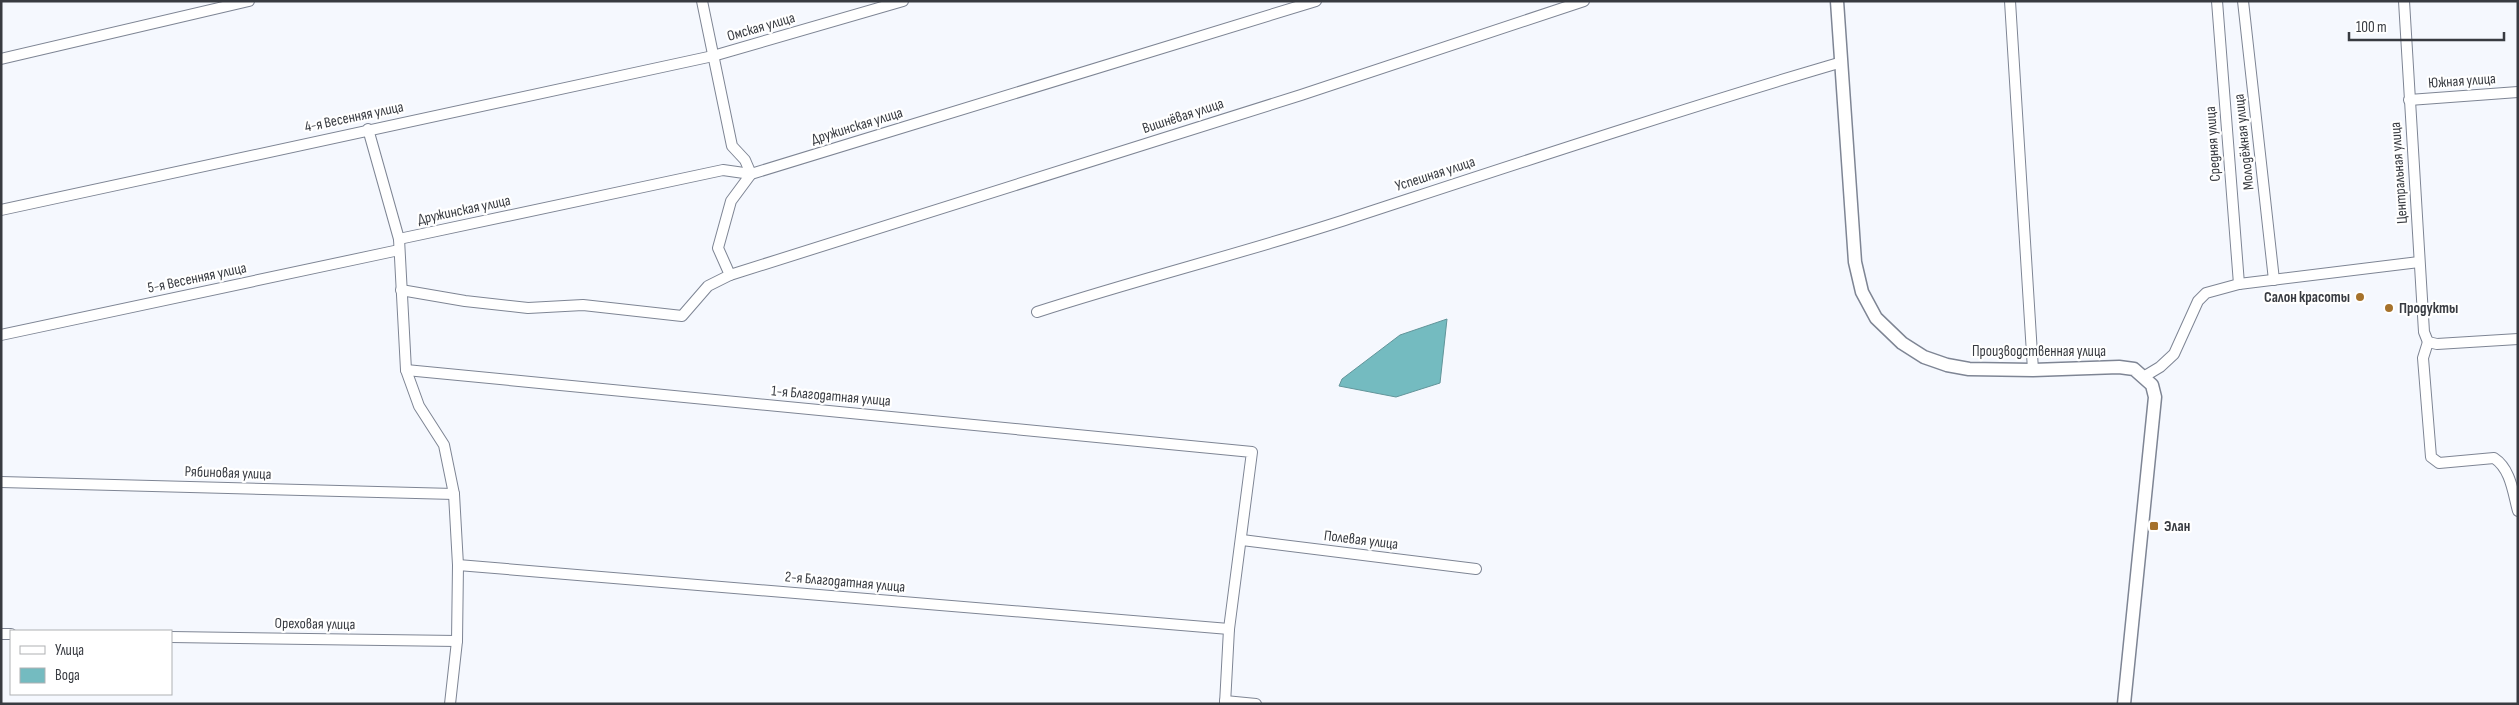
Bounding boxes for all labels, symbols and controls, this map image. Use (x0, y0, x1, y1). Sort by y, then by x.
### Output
street label: Омская улица (725, 8, 797, 46)
scale bar (2349, 10, 2504, 42)
text: 100 m (2356, 18, 2387, 37)
street label: Южная улица (2428, 69, 2497, 93)
street label: Молодёжная улица (2229, 93, 2258, 191)
street label: Вишнёвая улица (1140, 94, 1226, 138)
street label: 4-я Весенняя улица (303, 97, 405, 137)
street label: Дружинская улица (809, 103, 905, 149)
street label: Средняя улица (2201, 106, 2225, 182)
street label: Центральная улица (2386, 121, 2412, 225)
street label: Успешная улица (1393, 152, 1478, 196)
street label: Дружинская улица (416, 191, 512, 229)
street label: 5-я Весенняя улица (146, 258, 248, 298)
place label: Салон красоты (2264, 288, 2350, 307)
marker: Салон красоты (2354, 291, 2366, 303)
place label: Продукты (2399, 299, 2458, 318)
marker: Продукты (2383, 302, 2395, 314)
street label: Производственная улица (1972, 342, 2106, 361)
street label: 1-я Благодатная улица (771, 381, 892, 411)
street label: Рябиновая улица (184, 462, 272, 484)
place label: Элан (2164, 517, 2190, 536)
marker: Элан (2148, 520, 2160, 532)
street label: Полевая улица (1323, 526, 1399, 554)
street label: 2-я Благодатная улица (784, 567, 906, 597)
street label: Ореховая улица (275, 614, 356, 634)
legend (10, 630, 172, 695)
text: Улица (55, 641, 84, 660)
text: Вода (55, 666, 80, 685)

